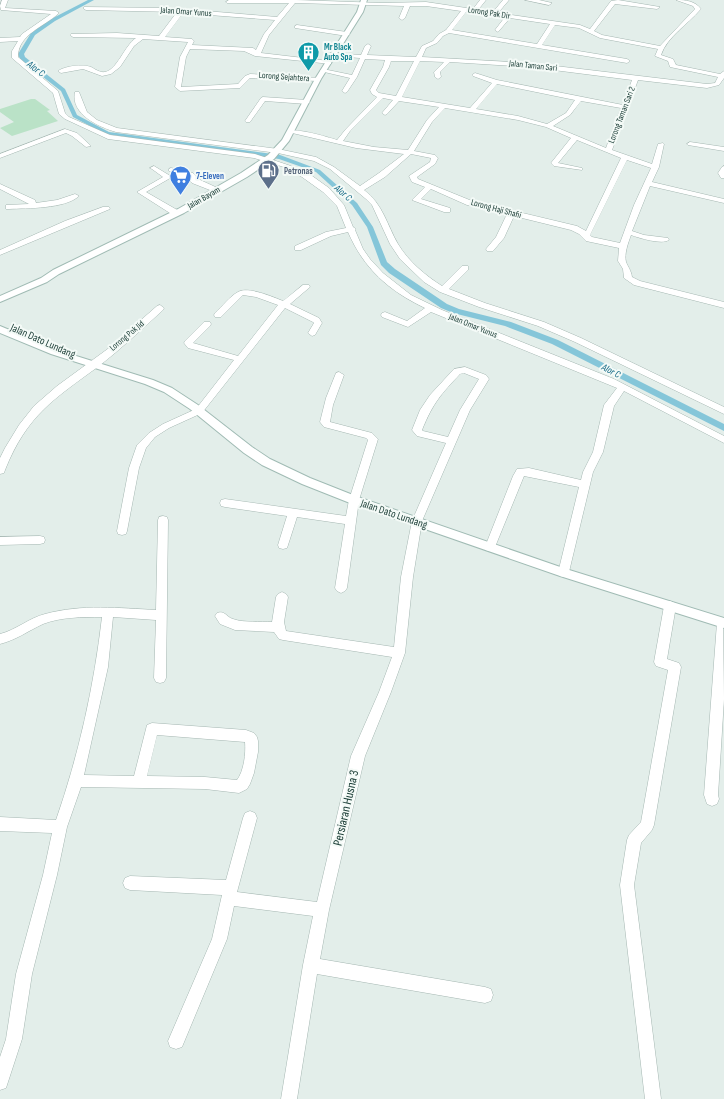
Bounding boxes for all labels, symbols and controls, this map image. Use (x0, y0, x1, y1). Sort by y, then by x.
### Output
street label: Lorong Pak Dir (467, 4, 511, 22)
street label: Jalan Omar Yunus (159, 5, 212, 19)
building icon: Mr Black Auto Spa (296, 39, 322, 72)
place label: Mr Black Auto Spa (323, 42, 352, 63)
water label: Alor C (24, 58, 48, 80)
street label: Jalan Taman Sari (507, 58, 558, 74)
street label: Lorong Sejahtera (258, 70, 310, 84)
street label: Lorong Taman Sari 2 (606, 85, 638, 145)
fuel station icon: Petronas (255, 158, 281, 191)
supermarket icon: 7-Eleven (168, 163, 194, 196)
place label: Petronas (284, 166, 313, 177)
place label: 7-Eleven (196, 171, 224, 182)
water label: Alor C (331, 181, 354, 204)
street label: Jalan Bayam (185, 184, 222, 212)
street label: Lorong Haji Shafii (470, 197, 523, 221)
street label: Jalan Omar Yunus (446, 311, 499, 341)
street label: Lorong Pok Jid (107, 318, 147, 354)
street label: Jalan Dato Lundang (8, 320, 78, 361)
water label: Alor C (599, 361, 623, 381)
street label: Jalan Dato Lundang (358, 496, 430, 532)
street label: Persiaran Husna 3 (330, 769, 362, 847)

